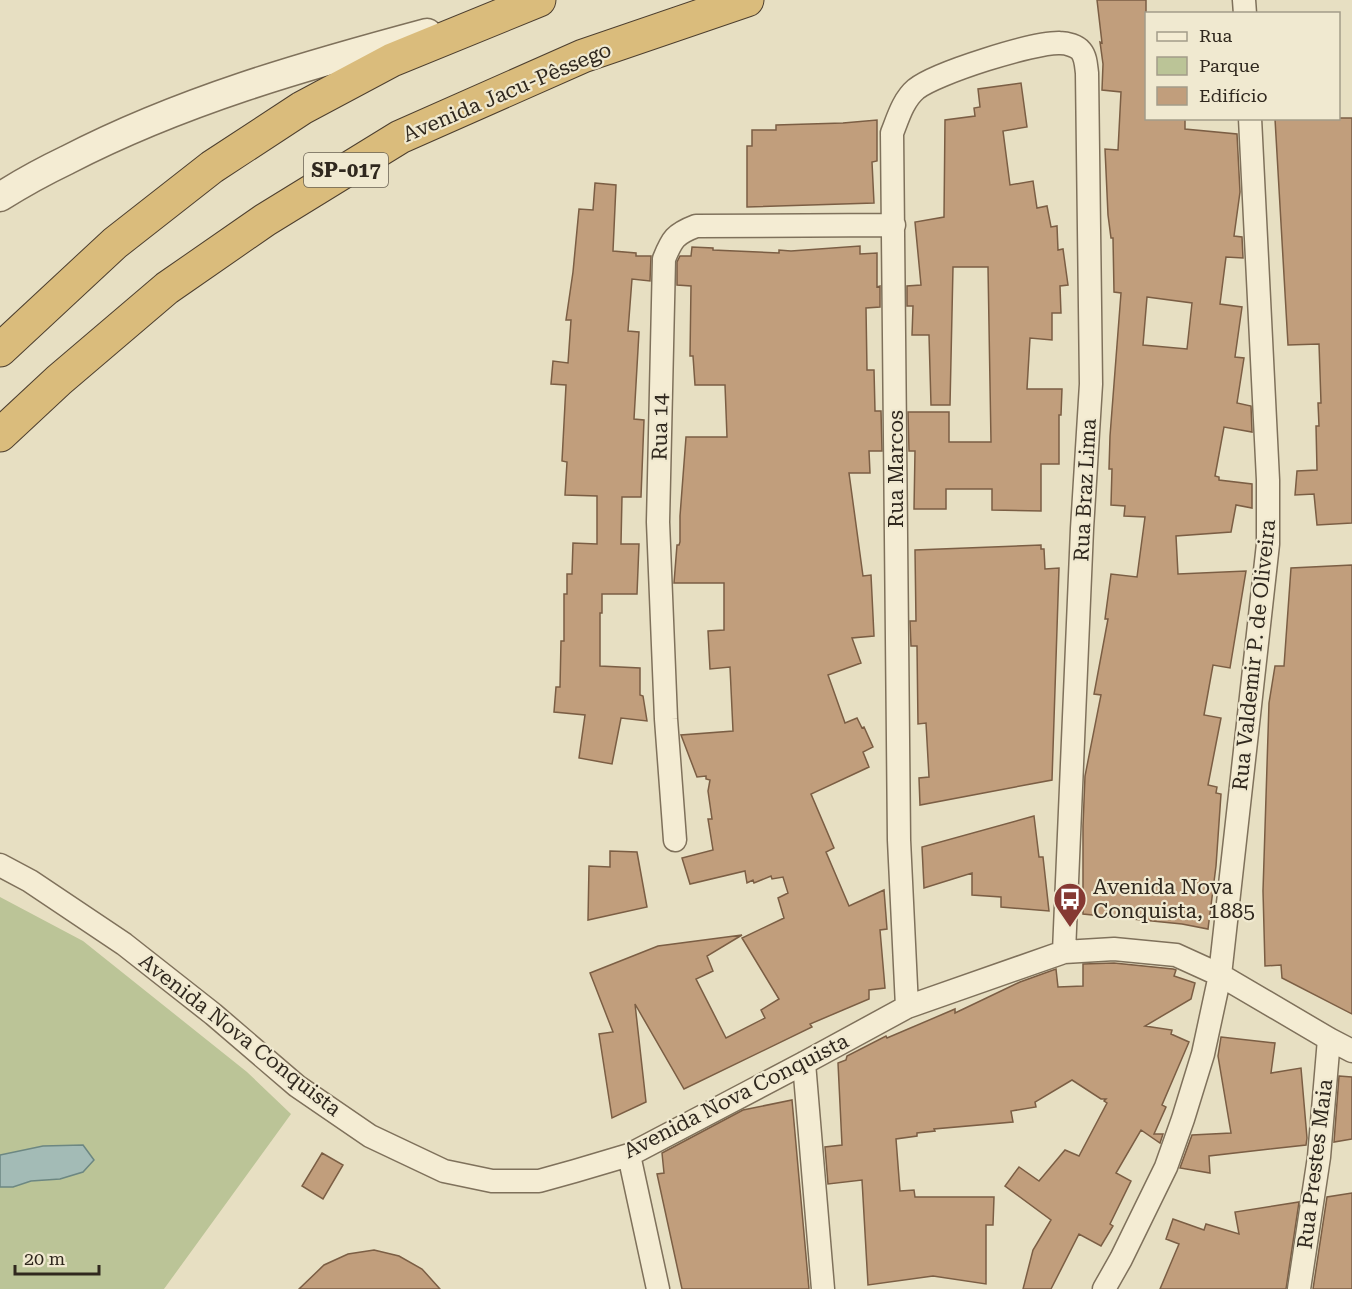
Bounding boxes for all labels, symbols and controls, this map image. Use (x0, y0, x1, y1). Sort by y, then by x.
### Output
legend (1145, 12, 1340, 120)
text: Rua (1199, 25, 1232, 46)
street label: Avenida Jacu-Pêssego (399, 37, 615, 147)
text: Parque (1199, 55, 1260, 76)
text: Edifício (1199, 85, 1267, 106)
road number: SP-017 (304, 153, 388, 187)
street label: Rua 14 (647, 393, 673, 461)
street label: Rua Marcos (884, 410, 908, 528)
street label: Rua Braz Lima (1069, 417, 1101, 562)
street label: Rua Valdemir P. de Oliveira (1228, 518, 1280, 792)
place label: Avenida Nova Conquista, 1885 (1093, 875, 1255, 923)
bus stop icon: Avenida Nova Conquista, 1885 (1052, 881, 1088, 928)
street label: Avenida Nova Conquista (134, 949, 346, 1122)
street label: Avenida Nova Conquista (620, 1028, 853, 1163)
street label: Rua Prestes Maia (1293, 1077, 1337, 1250)
scale bar (15, 1238, 99, 1276)
text: 20 m (24, 1248, 65, 1269)

